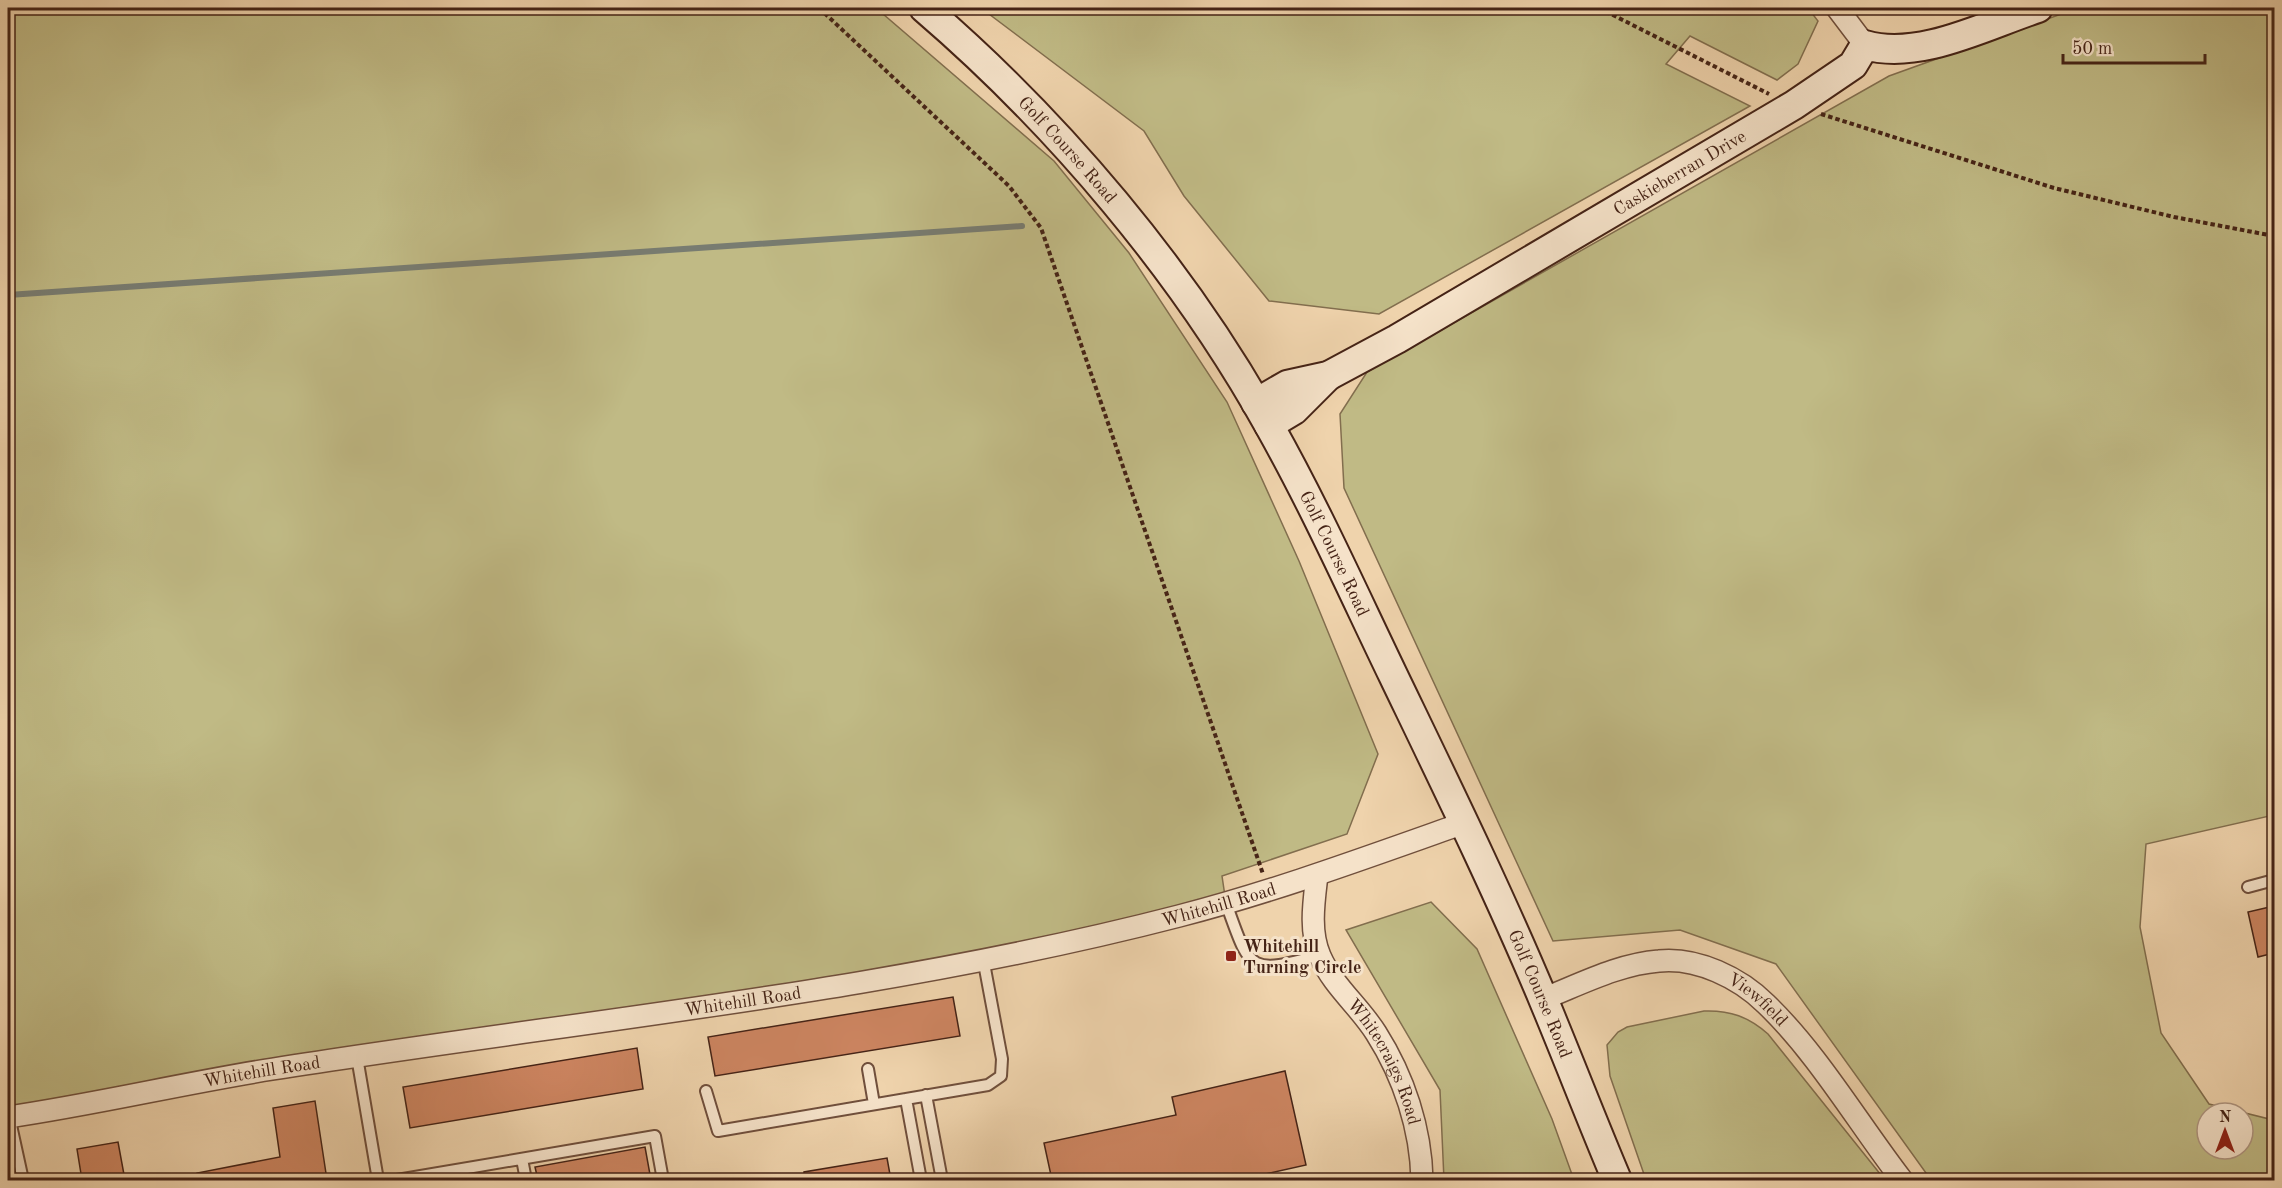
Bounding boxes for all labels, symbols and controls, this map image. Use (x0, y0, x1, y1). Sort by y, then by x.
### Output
scale bar (2063, 27, 2206, 65)
text: 50 m (2072, 40, 2112, 58)
street label: Golf Course Road (1014, 94, 1120, 207)
street label: Caskieberran Drive (1611, 127, 1749, 219)
street label: Golf Course Road (1296, 488, 1372, 619)
street label: Whitehill Road (1160, 880, 1278, 930)
street label: Golf Course Road (1504, 927, 1574, 1061)
place label: Whitehill Turning Circle (1243, 938, 1361, 977)
marker: Whitehill Turning Circle (1224, 949, 1238, 963)
street label: Viewfield (1724, 970, 1791, 1030)
street label: Whitehill Road (683, 984, 803, 1020)
street label: Whitecraigs Road (1343, 996, 1423, 1127)
street label: Whitehill Road (202, 1054, 322, 1091)
north arrow (2195, 1101, 2255, 1161)
text: N (2219, 1110, 2232, 1126)

